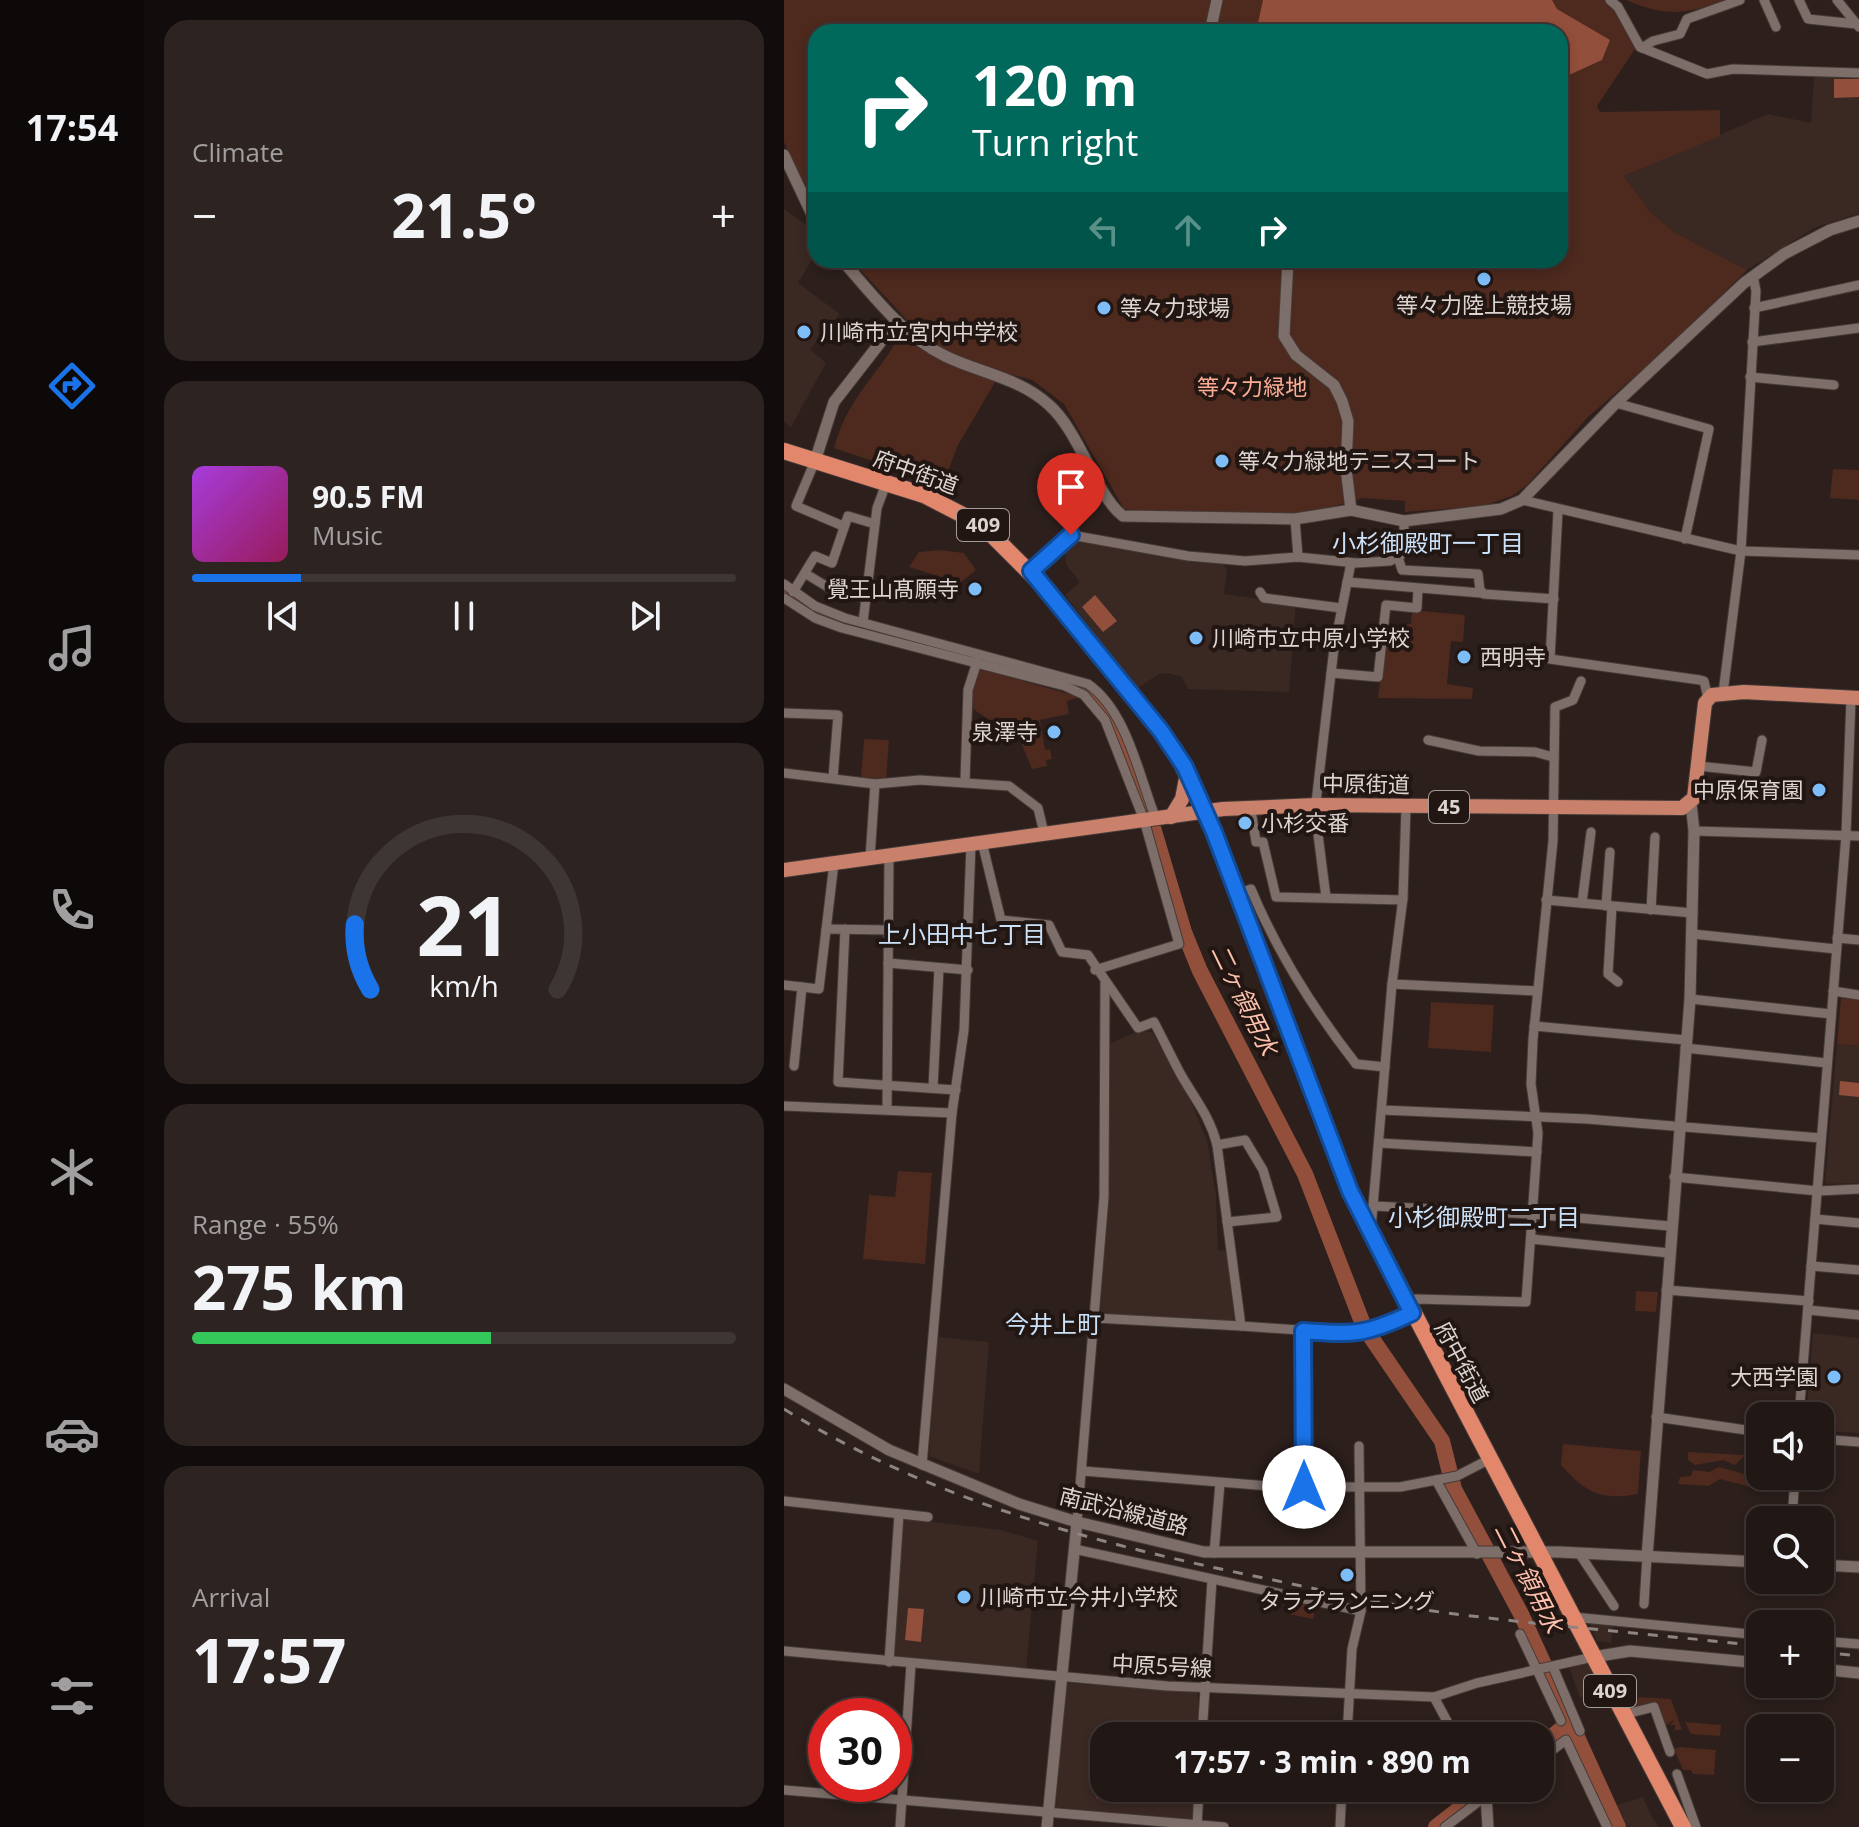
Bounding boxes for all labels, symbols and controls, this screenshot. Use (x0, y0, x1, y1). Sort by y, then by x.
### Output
text: 120 m (972, 46, 1138, 122)
icon: right (840, 56, 944, 160)
text: 17:54 (26, 103, 118, 152)
text: Turn right (972, 118, 1138, 167)
text: Climate (192, 134, 284, 170)
text: 21.5° (391, 174, 537, 256)
text: − (192, 185, 217, 245)
text: + (711, 185, 736, 245)
icon: left (1082, 208, 1126, 252)
icon: ahead (1166, 208, 1210, 252)
icon: right (1250, 208, 1294, 252)
marker: 等々力陸上競技場 (1475, 270, 1493, 288)
place label: 等々力陸上競技場 (1396, 289, 1572, 319)
place label: 等々力球場 (1120, 292, 1230, 322)
marker: 等々力球場 (1095, 299, 1113, 317)
place label: 川崎市立宮内中学校 (820, 316, 1018, 346)
marker: 川崎市立宮内中学校 (795, 323, 813, 341)
icon: directions (44, 358, 100, 414)
park label: 等々力緑地 (1197, 371, 1307, 401)
street label: 府中街道 (870, 442, 963, 500)
place label: 等々力緑地テニスコート (1238, 445, 1480, 475)
marker: 等々力緑地テニスコート (1213, 452, 1231, 470)
pin (1037, 453, 1105, 535)
icon: arrive (1049, 465, 1093, 509)
text: 90.5 FM (312, 476, 425, 517)
road number: 409 (957, 509, 1009, 541)
text: Music (312, 517, 383, 553)
district label: 小杉御殿町一丁目 (1332, 526, 1524, 559)
place label: 覺王山髙願寺 (827, 573, 959, 603)
marker: 覺王山髙願寺 (966, 580, 984, 598)
icon: previous (261, 594, 305, 638)
icon: pause (442, 594, 486, 638)
icon: next (623, 594, 667, 638)
icon: music (44, 620, 100, 676)
place label: 川崎市立中原小学校 (1212, 622, 1410, 652)
marker: 川崎市立中原小学校 (1187, 629, 1205, 647)
place label: 西明寺 (1480, 641, 1546, 671)
marker: 西明寺 (1455, 648, 1473, 666)
place label: 泉澤寺 (972, 716, 1038, 746)
marker: 泉澤寺 (1045, 723, 1063, 741)
street label: 中原街道 (1322, 767, 1410, 799)
place label: 中原保育園 (1693, 774, 1803, 804)
marker: 中原保育園 (1810, 781, 1828, 799)
road number: 45 (1429, 791, 1469, 823)
place label: 小杉交番 (1261, 807, 1349, 837)
marker: 小杉交番 (1236, 814, 1254, 832)
text: 21 (416, 866, 512, 979)
icon: phone (44, 882, 100, 938)
district label: 上小田中七丁目 (878, 917, 1046, 950)
water label: 二ヶ領用水 (1204, 938, 1288, 1063)
text: km/h (429, 966, 499, 1005)
icon: climate (44, 1144, 100, 1200)
district label: 小杉御殿町二丁目 (1388, 1200, 1580, 1233)
text: Range · 55% (192, 1206, 339, 1242)
text: 275 km (192, 1246, 407, 1328)
district label: 今井上町 (1005, 1307, 1101, 1340)
street label: 府中街道 (1429, 1316, 1497, 1407)
place label: 大西学園 (1730, 1361, 1818, 1391)
marker: 大西学園 (1825, 1368, 1843, 1386)
map controls (1746, 1402, 1834, 1802)
button: sound (1746, 1402, 1834, 1490)
icon: car (44, 1406, 100, 1462)
position arrow (1262, 1445, 1346, 1529)
street label: 南武沿線道路 (1057, 1480, 1192, 1541)
button: search (1746, 1506, 1834, 1594)
water label: 二ヶ領用水 (1487, 1516, 1573, 1641)
marker: タラプランニング (1338, 1566, 1356, 1584)
text: Arrival (192, 1579, 270, 1615)
place label: 川崎市立今井小学校 (980, 1581, 1178, 1611)
place label: タラプランニング (1259, 1585, 1435, 1615)
marker: 川崎市立今井小学校 (955, 1588, 973, 1606)
button: + (1746, 1610, 1834, 1698)
text: 17:57 (192, 1619, 346, 1701)
street label: 中原5号線 (1111, 1647, 1213, 1683)
icon: filters (44, 1668, 100, 1724)
road number: 409 (1584, 1675, 1636, 1707)
speed limit sign: 30 (808, 1698, 912, 1802)
button: − (1746, 1714, 1834, 1802)
text: 17:57 · 3 min · 890 m (1173, 1741, 1471, 1782)

